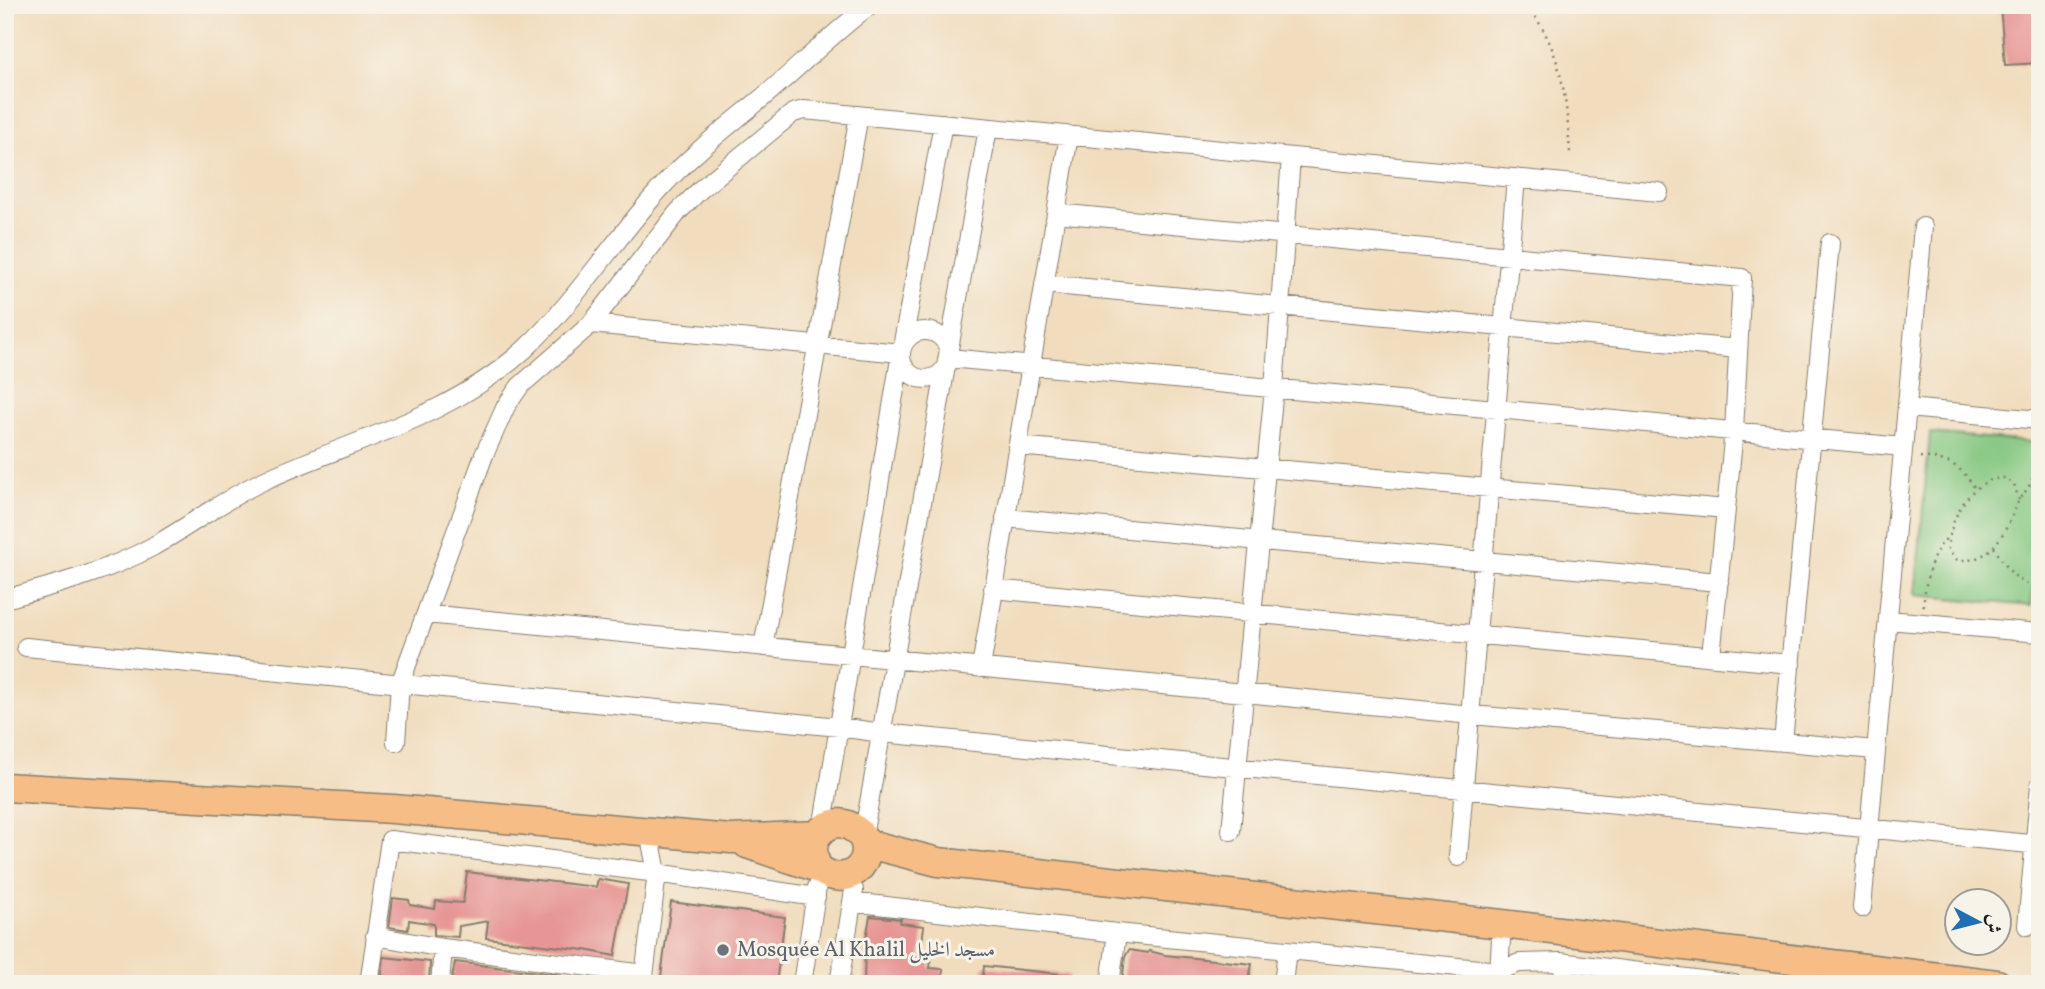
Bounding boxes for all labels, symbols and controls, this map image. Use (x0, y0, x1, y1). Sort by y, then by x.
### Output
north arrow (1944, 888, 2014, 958)
text: ش (1979, 913, 2007, 935)
place label: Mosquée Al Khalil مسجد الخليل (737, 936, 995, 965)
marker: Mosquée Al Khalil مسجد الخليل (715, 942, 731, 958)

